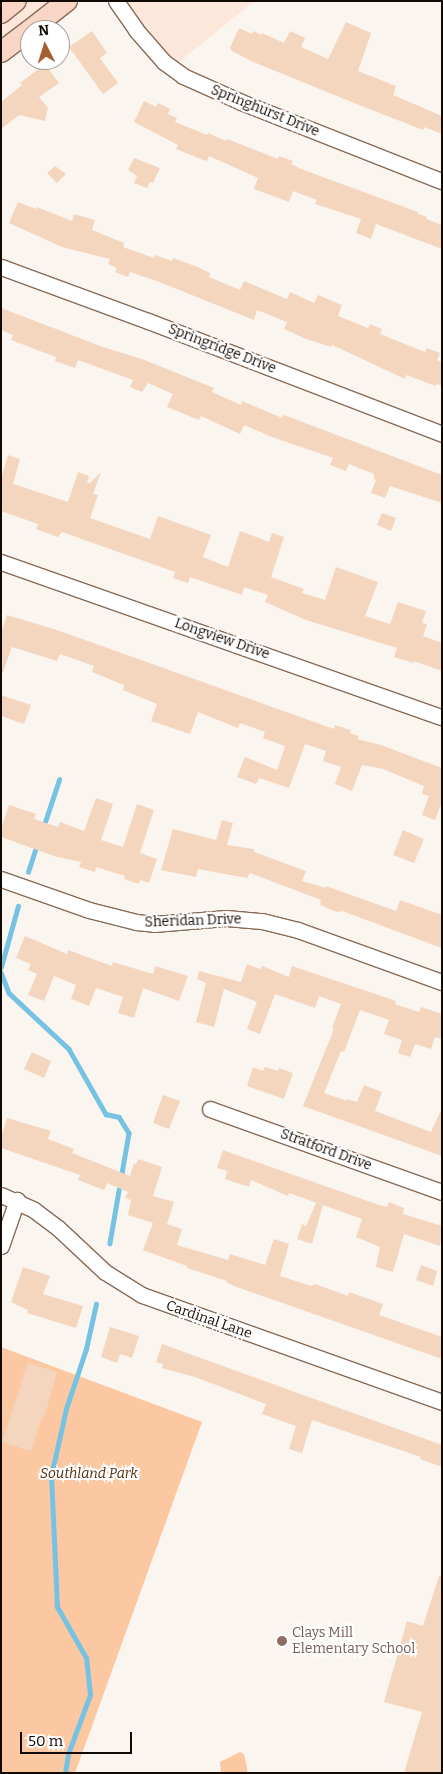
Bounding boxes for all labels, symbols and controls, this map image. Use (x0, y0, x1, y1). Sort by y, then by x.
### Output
north arrow (20, 20, 70, 70)
text: N (38, 22, 50, 39)
street label: Springhurst Drive (208, 82, 322, 140)
street label: Springridge Drive (166, 321, 278, 377)
street label: Longview Drive (172, 615, 272, 663)
street label: Sheridan Drive (144, 911, 242, 931)
street label: Stratford Drive (278, 1126, 374, 1174)
street label: Cardinal Lane (164, 1297, 254, 1343)
park label: Southland Park (40, 1466, 138, 1482)
place label: Clays Mill Elementary School (292, 1625, 415, 1658)
marker: Clays Mill Elementary School (276, 1635, 288, 1647)
scale bar (22, 1722, 135, 1754)
text: 50 m (28, 1732, 63, 1750)

